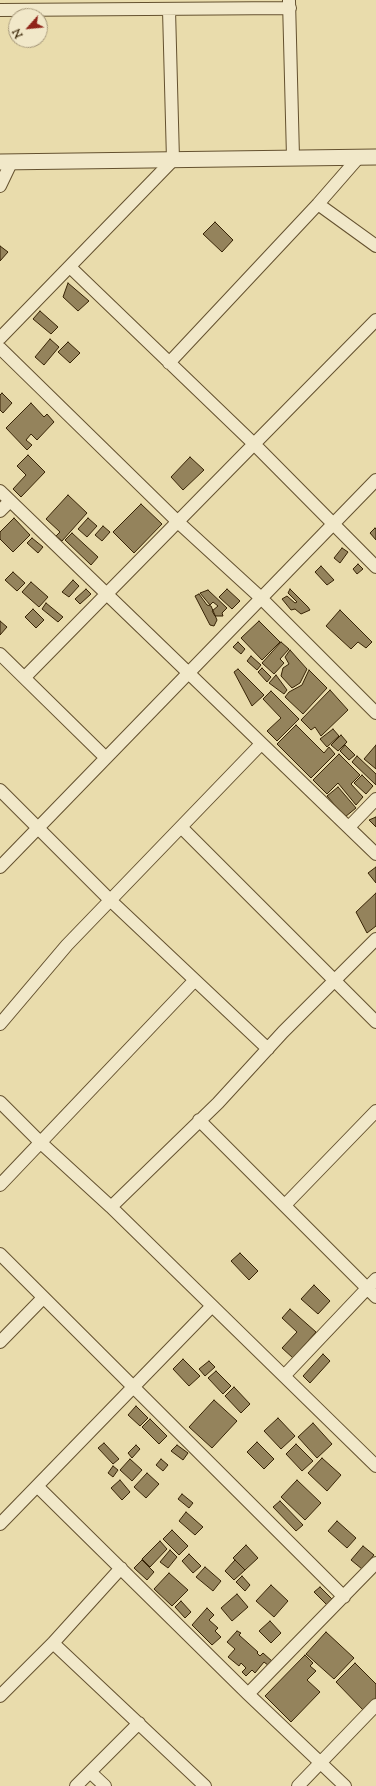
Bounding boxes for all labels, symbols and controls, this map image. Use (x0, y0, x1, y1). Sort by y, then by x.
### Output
north arrow (8, 8, 48, 48)
text: N (9, 25, 27, 41)

